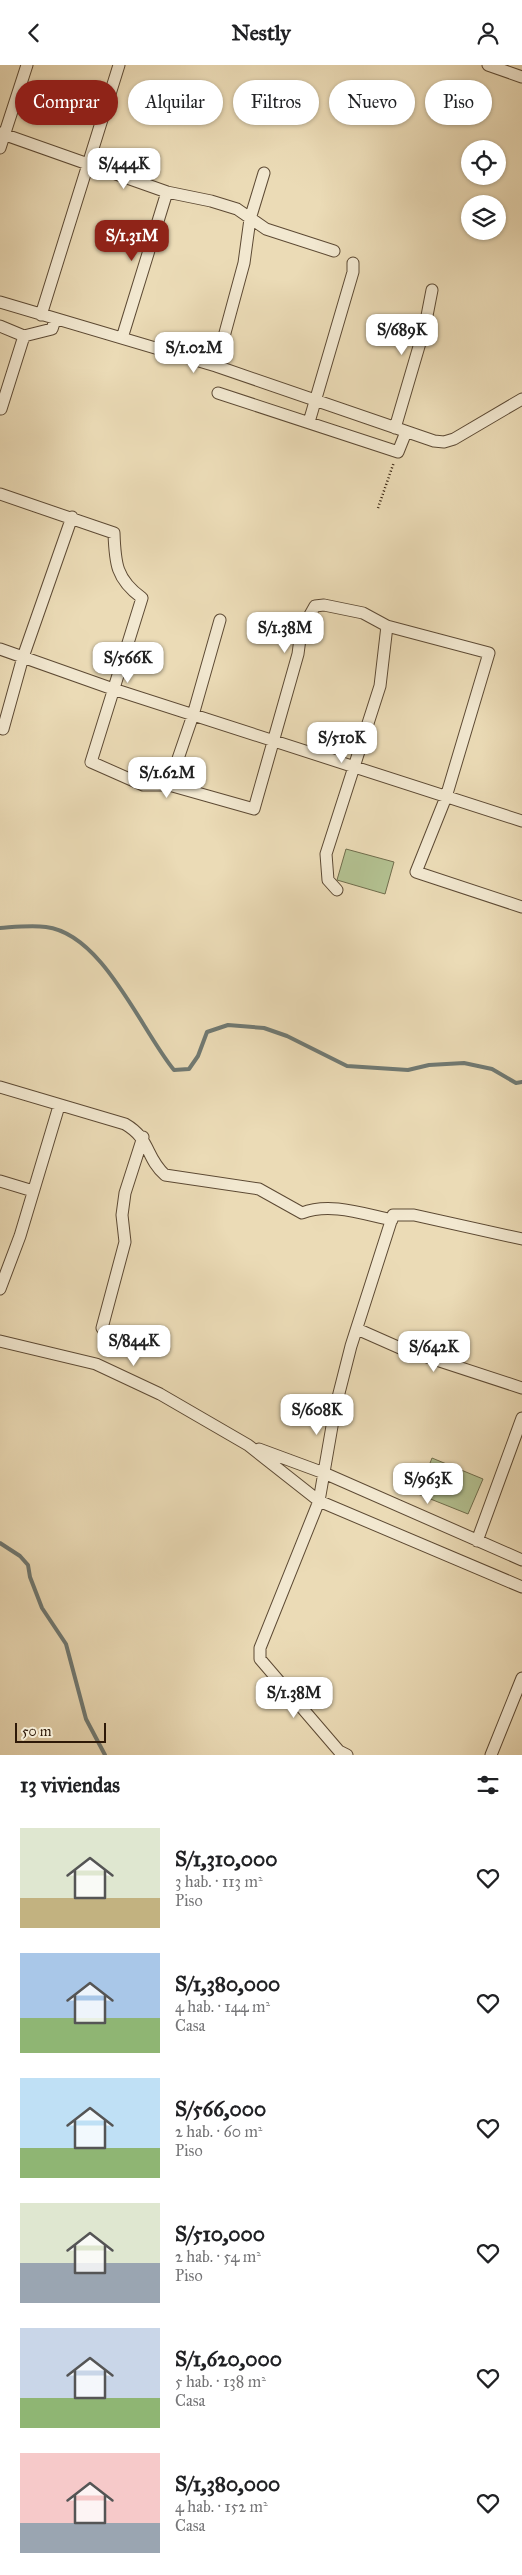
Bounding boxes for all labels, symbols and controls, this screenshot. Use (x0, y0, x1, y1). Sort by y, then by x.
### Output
icon: back (20, 19, 48, 47)
text: Nestly (231, 19, 291, 46)
icon: person (474, 19, 502, 47)
chip: Comprar (15, 80, 118, 125)
chip: Alquilar (128, 80, 223, 125)
chip: Filtros (233, 80, 319, 125)
chip: Nuevo (329, 80, 415, 125)
chip: Piso (425, 80, 492, 125)
map controls (461, 140, 506, 240)
button: locate (461, 140, 506, 185)
pin: S/444K (83, 147, 165, 190)
text: S/444K (98, 154, 150, 173)
button: layers (461, 195, 506, 240)
pin: S/1.31M (86, 219, 178, 262)
text: S/1.31M (106, 226, 158, 245)
pin: S/689K (361, 313, 443, 356)
text: S/689K (377, 320, 427, 339)
pin: S/1.02M (148, 331, 240, 374)
text: S/1.02M (166, 338, 222, 357)
pin: S/1.38M (239, 611, 331, 654)
text: S/1.38M (258, 618, 312, 637)
pin: S/566K (87, 641, 169, 684)
text: S/566K (104, 648, 152, 667)
pin: S/510K (301, 721, 383, 764)
text: S/510K (318, 728, 366, 747)
pin: S/1.62M (121, 757, 213, 799)
text: S/1.62M (139, 763, 195, 782)
pin: S/844K (93, 1325, 175, 1367)
text: S/844K (108, 1331, 160, 1350)
pin: S/642K (393, 1331, 475, 1373)
text: S/642K (409, 1337, 459, 1356)
pin: S/608K (276, 1393, 358, 1436)
text: S/608K (292, 1400, 342, 1419)
pin: S/963K (387, 1463, 469, 1505)
text: S/963K (404, 1469, 452, 1488)
pin: S/1.38M (248, 1677, 340, 1719)
text: S/1.38M (267, 1683, 321, 1702)
scale bar (15, 1720, 106, 1743)
text: 50 m (22, 1723, 51, 1740)
icon: filters (474, 1771, 502, 1799)
text: 13 viviendas (20, 1772, 120, 1798)
text: S/1,310,000 (175, 1846, 277, 1872)
icon: home (60, 1848, 120, 1908)
icon: heart (474, 1864, 502, 1892)
text: 3 hab. · 113 m² (175, 1872, 263, 1891)
text: Piso (175, 1891, 203, 1910)
text: S/1,380,000 (175, 1971, 280, 1997)
icon: home (60, 1973, 120, 2033)
icon: heart (474, 1989, 502, 2017)
text: 4 hab. · 144 m² (175, 1997, 270, 2016)
text: Casa (175, 2016, 205, 2035)
text: S/566,000 (175, 2096, 266, 2122)
icon: home (60, 2098, 120, 2158)
icon: heart (474, 2114, 502, 2142)
text: 2 hab. · 60 m² (175, 2122, 263, 2141)
text: Piso (175, 2141, 203, 2160)
text: S/510,000 (175, 2221, 265, 2247)
icon: home (60, 2223, 120, 2283)
icon: heart (474, 2239, 502, 2267)
text: 2 hab. · 54 m² (175, 2247, 261, 2266)
text: Piso (175, 2266, 203, 2285)
text: S/1,620,000 (175, 2346, 282, 2372)
icon: home (60, 2348, 120, 2408)
icon: heart (474, 2364, 502, 2392)
text: 5 hab. · 138 m² (175, 2372, 266, 2391)
text: Casa (175, 2391, 205, 2410)
text: S/1,380,000 (175, 2471, 280, 2497)
icon: home (60, 2473, 120, 2533)
icon: heart (474, 2489, 502, 2517)
text: 4 hab. · 152 m² (175, 2497, 268, 2516)
text: Casa (175, 2516, 205, 2535)

